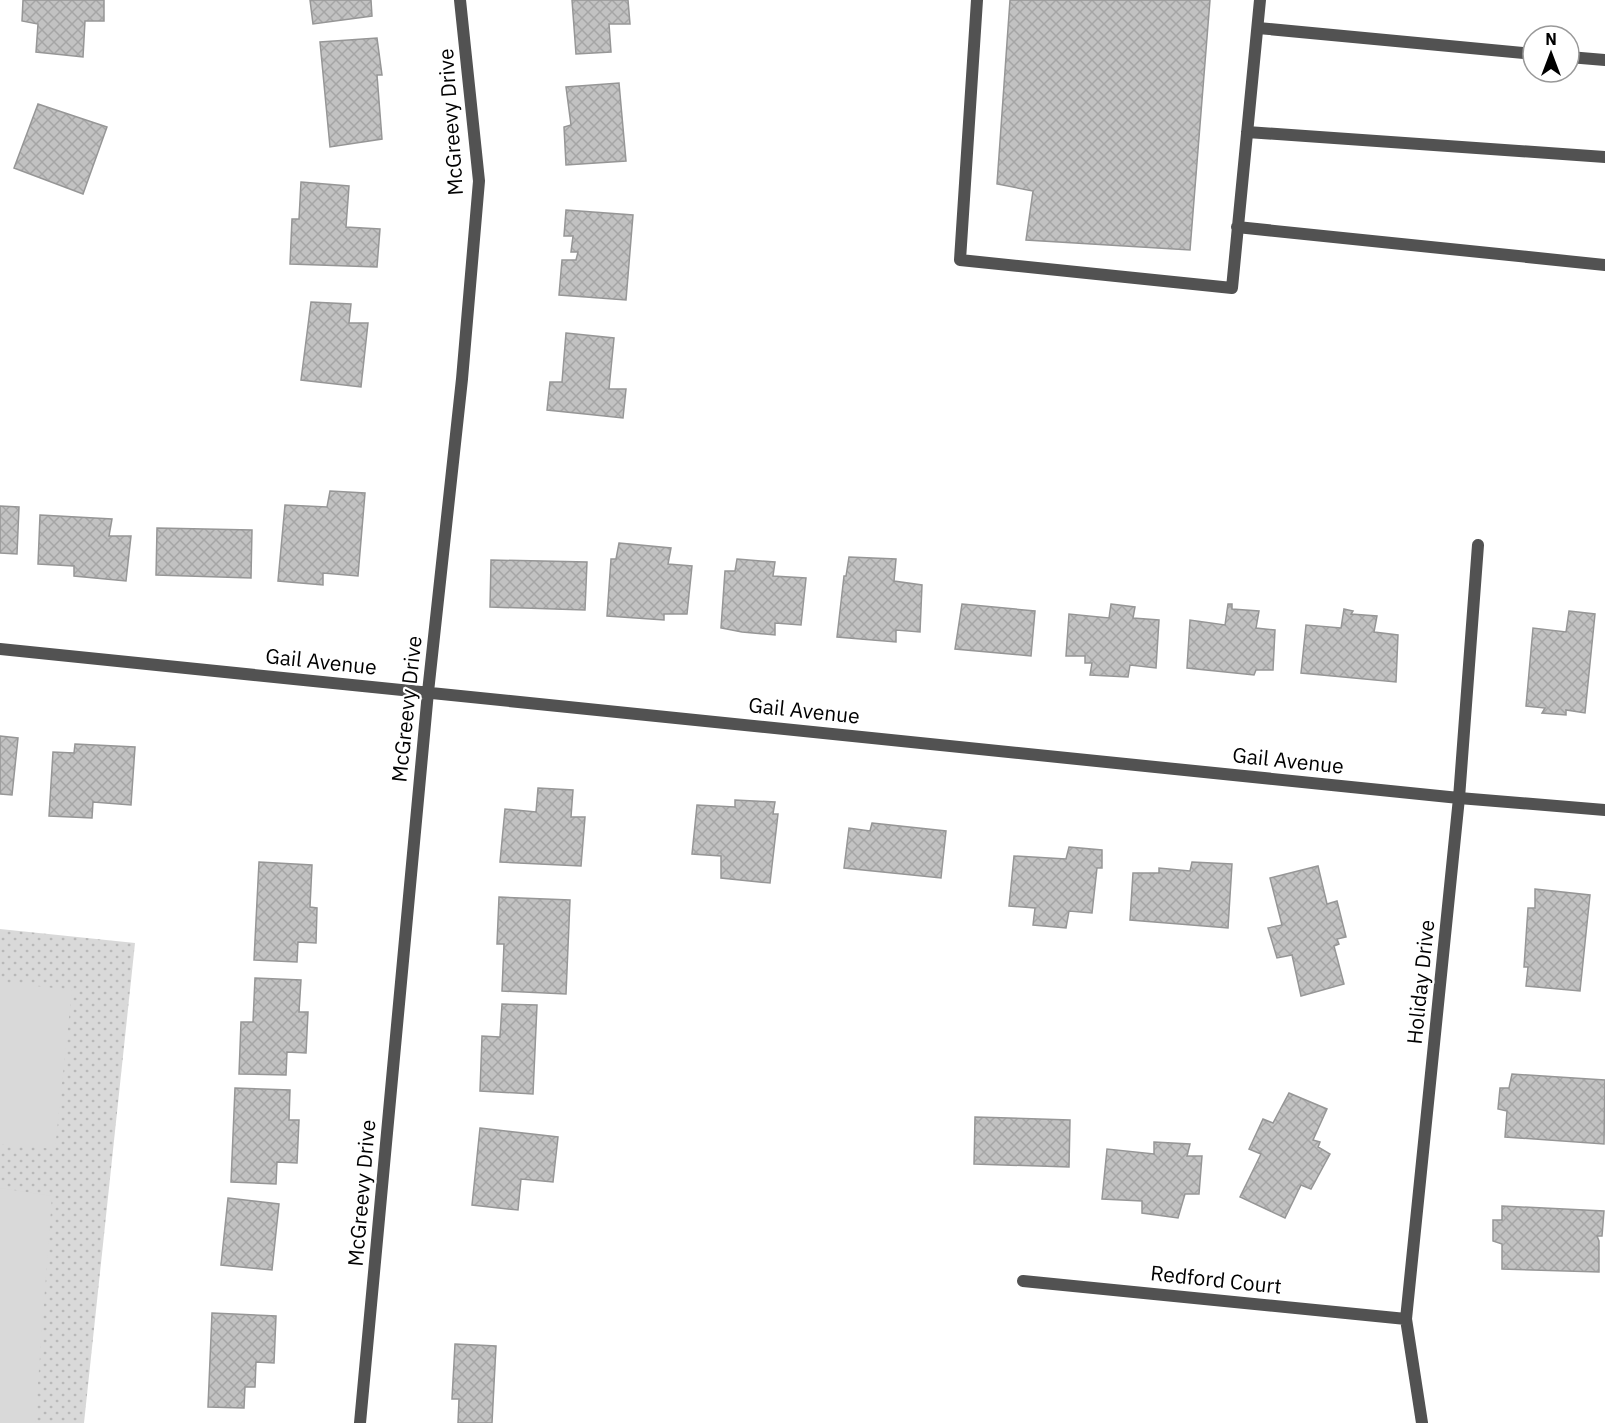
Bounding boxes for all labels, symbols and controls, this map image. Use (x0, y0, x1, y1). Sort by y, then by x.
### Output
north arrow (1521, 24, 1581, 84)
text: N (1545, 29, 1557, 49)
street label: McGreevy Drive (431, 48, 469, 196)
street label: McGreevy Drive (384, 634, 428, 784)
street label: Gail Avenue (264, 641, 378, 681)
street label: Gail Avenue (747, 690, 861, 730)
street label: Gail Avenue (1231, 740, 1345, 780)
street label: Holiday Drive (1400, 918, 1440, 1046)
street label: McGreevy Drive (341, 1118, 381, 1267)
street label: Redford Court (1149, 1258, 1283, 1300)

